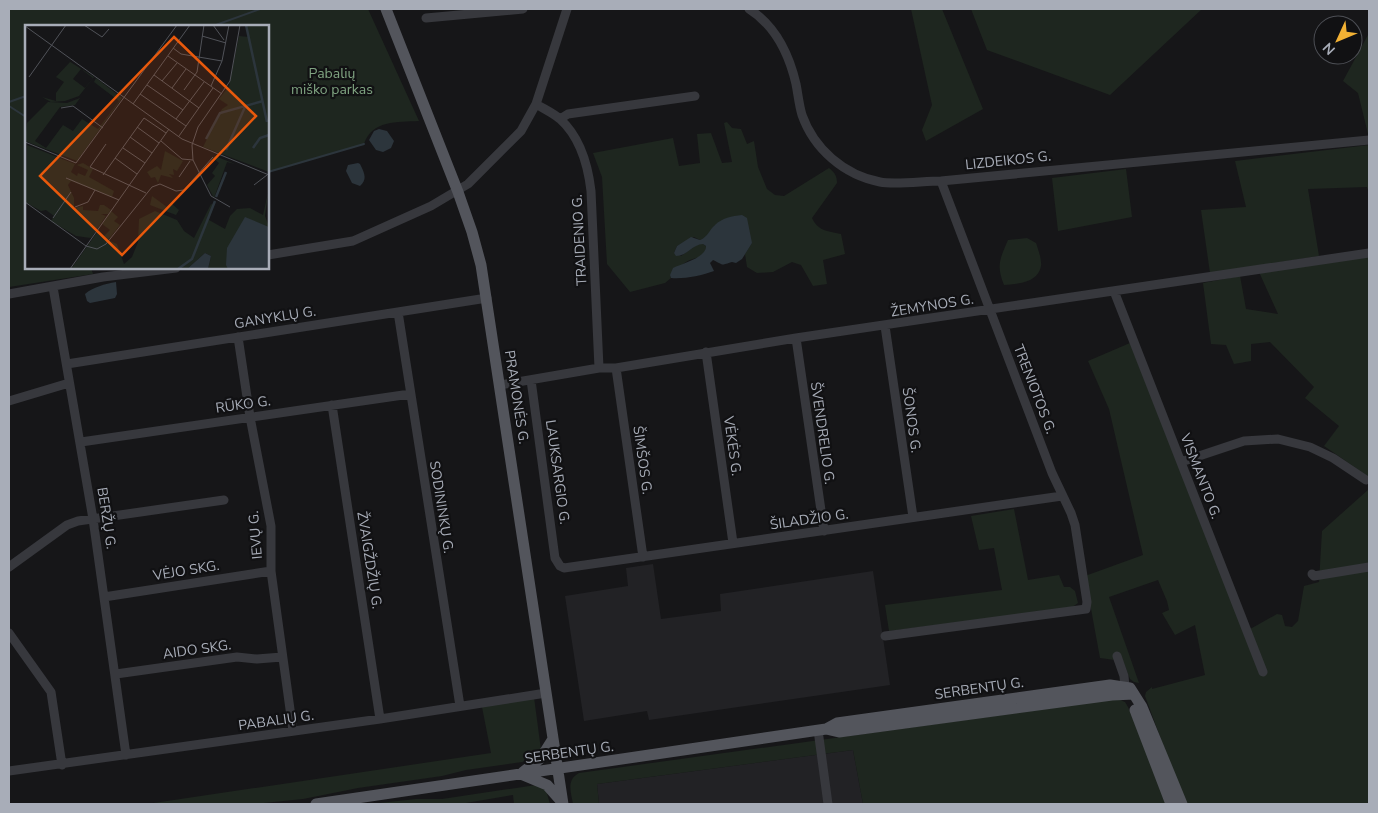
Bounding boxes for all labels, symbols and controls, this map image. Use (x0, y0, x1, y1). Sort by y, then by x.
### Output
north arrow (1313, 15, 1363, 65)
inset map (25, 25, 269, 269)
text: N (1319, 38, 1339, 59)
park label: Pabalių miško parkas (291, 64, 373, 99)
street label: LIZDEIKOS G. (964, 147, 1052, 174)
street label: TRAIDENIO G. (568, 194, 591, 286)
street label: ŽEMYNOS G. (889, 290, 975, 321)
street label: GANYKLŲ G. (233, 302, 317, 333)
street label: TRENIOTOS G. (1009, 342, 1060, 437)
street label: PRAMONĖS G. (500, 349, 533, 445)
street label: ŠVENDRELIO G. (806, 381, 839, 486)
street label: ŠONOS G. (898, 386, 926, 454)
street label: RŪKO G. (214, 391, 272, 418)
street label: VĖKĖS G. (719, 414, 746, 477)
street label: LAUKSARGIO G. (541, 418, 574, 526)
street label: ŠIMŠOS G. (628, 425, 657, 496)
street label: VISMANTO G. (1175, 430, 1226, 522)
street label: SODININKŲ G. (425, 459, 458, 555)
street label: BERŽŲ G. (92, 486, 121, 550)
street label: ŠILADŽIO G. (768, 505, 850, 534)
street label: IEVŲ G. (244, 510, 267, 560)
street label: ŽVAIGŽDŽIŲ G. (352, 510, 387, 610)
street label: VĖJO SKG. (150, 556, 221, 585)
street label: AIDO SKG. (162, 635, 232, 664)
street label: SERBENTŲ G. (933, 673, 1025, 704)
street label: PABALIŲ G. (237, 706, 315, 735)
street label: SERBENTŲ G. (523, 737, 615, 768)

